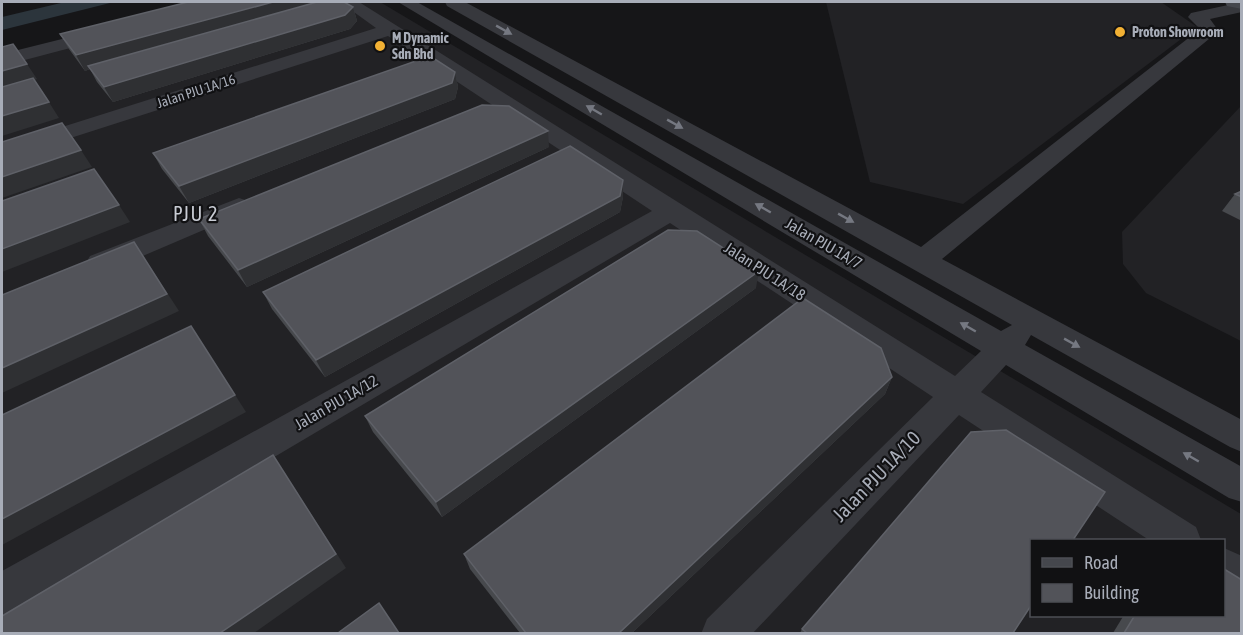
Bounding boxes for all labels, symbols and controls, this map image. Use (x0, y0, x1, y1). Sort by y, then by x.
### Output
place label: Proton Showroom (1132, 24, 1224, 40)
one-way arrow (496, 25, 513, 35)
marker: Proton Showroom (1113, 25, 1127, 39)
place label: M Dynamic Sdn Bhd (392, 30, 450, 62)
marker: M Dynamic Sdn Bhd (373, 39, 387, 53)
street label: Jalan PJU 1A/16 (155, 71, 238, 111)
one-way arrow (586, 105, 602, 116)
one-way arrow (667, 119, 684, 129)
district label: PJU 2 (173, 202, 219, 225)
one-way arrow (754, 203, 771, 213)
one-way arrow (838, 213, 855, 223)
street label: Jalan PJU 1A/7 (782, 214, 866, 272)
street label: Jalan PJU 1A/18 (721, 238, 809, 304)
one-way arrow (959, 322, 976, 332)
one-way arrow (1063, 338, 1080, 348)
street label: Jalan PJU 1A/12 (291, 371, 381, 433)
street label: Jalan PJU 1A/10 (827, 426, 925, 526)
one-way arrow (1183, 451, 1199, 462)
legend (1030, 539, 1225, 617)
text: Road (1084, 552, 1118, 573)
text: Building (1084, 582, 1139, 603)

